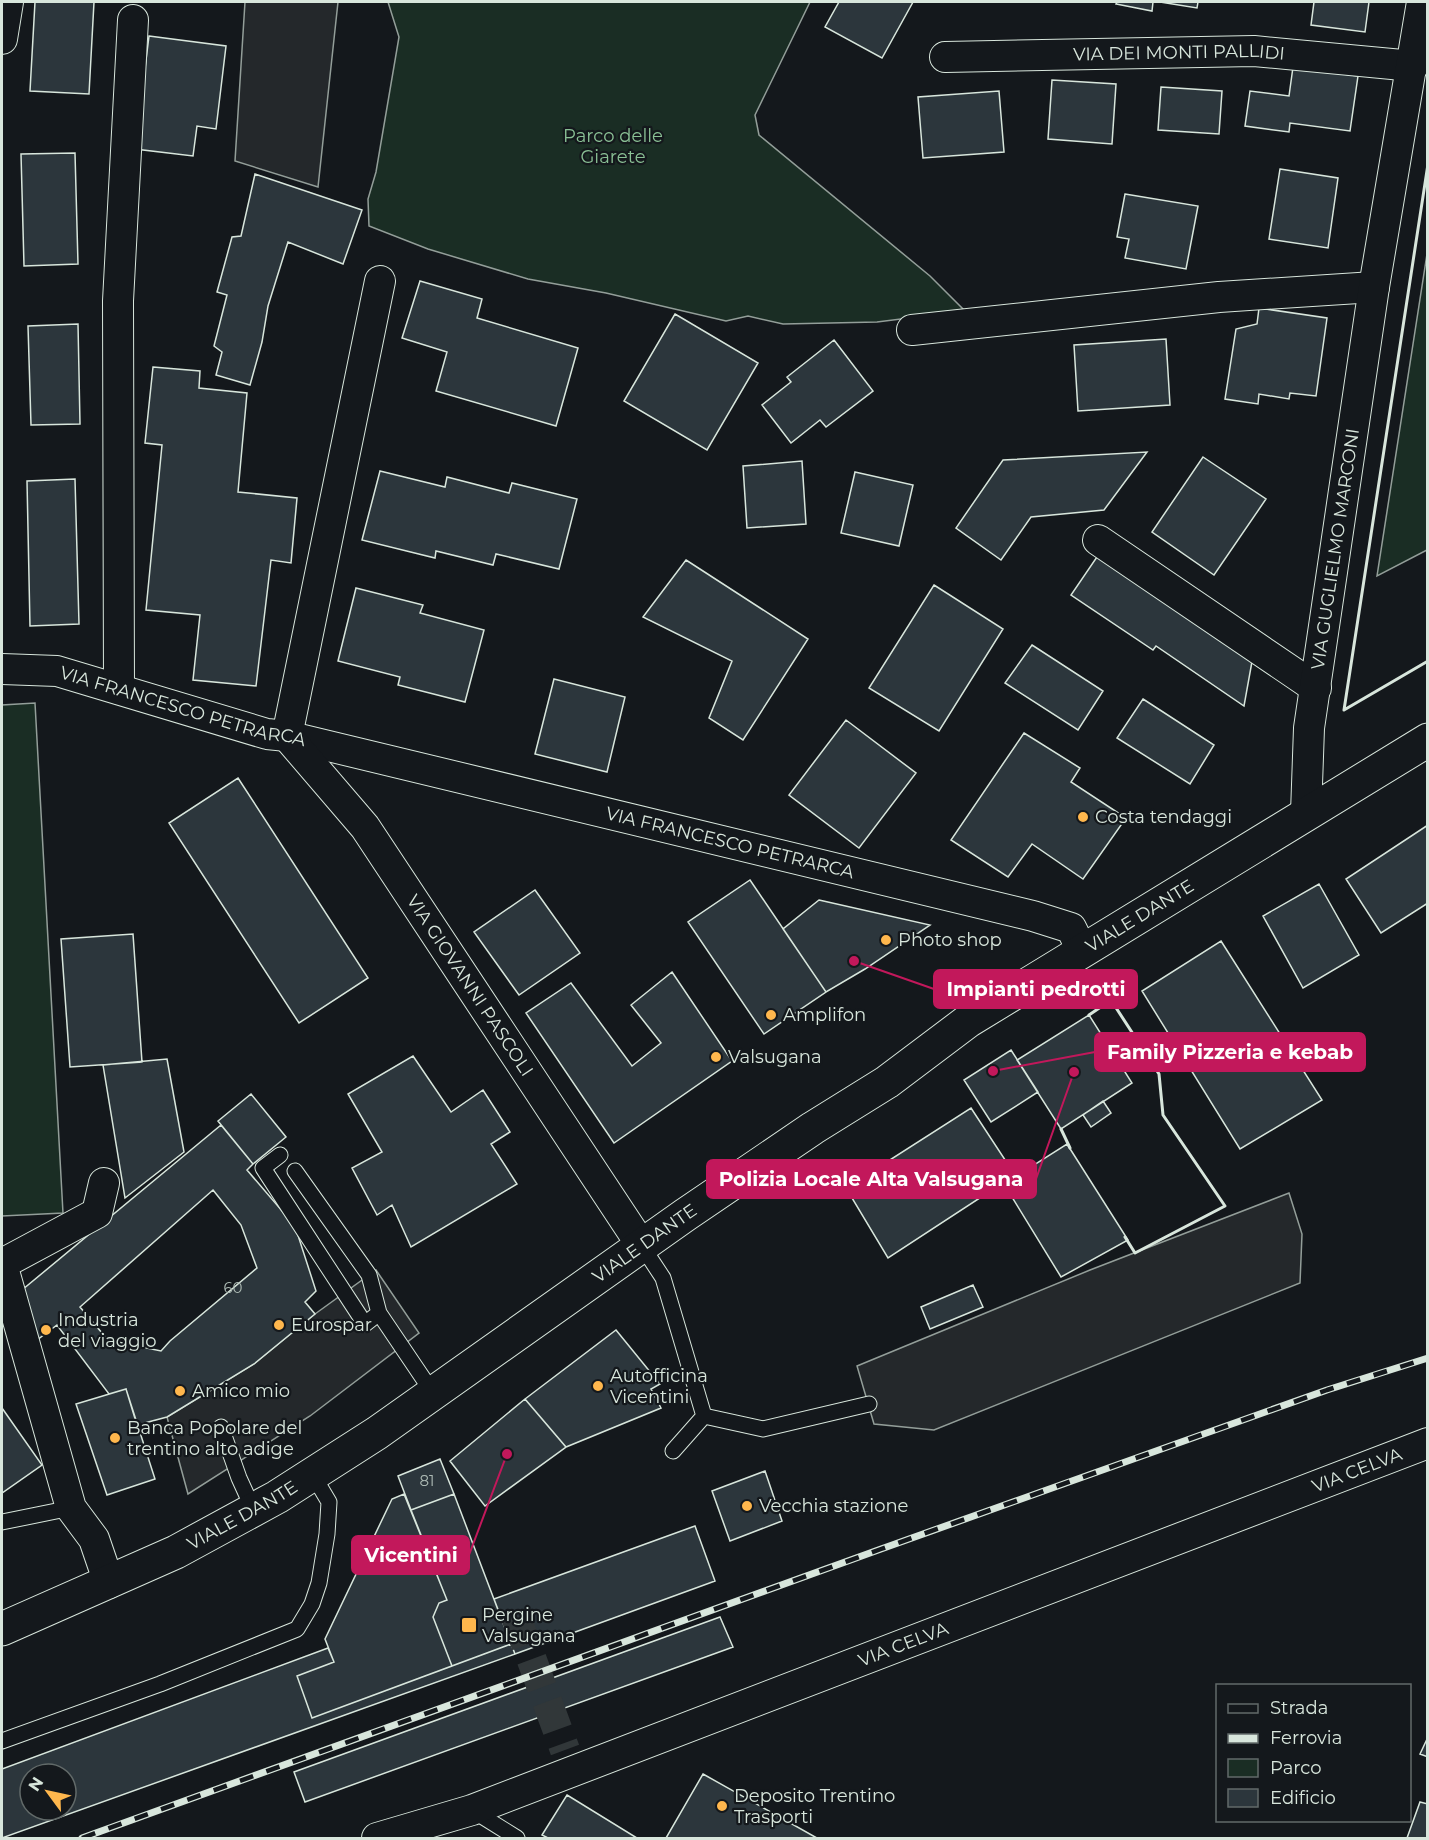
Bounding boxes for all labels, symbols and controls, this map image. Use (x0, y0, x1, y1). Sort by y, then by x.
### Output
street label: VIA DEI MONTI PALLIDI (1073, 40, 1286, 66)
park label: Parco delle Giarete (563, 125, 663, 168)
street label: VIA GUGLIELMO MARCONI (1307, 427, 1364, 671)
street label: VIA FRANCESCO PETRARCA (57, 662, 308, 751)
street label: VIA FRANCESCO PETRARCA (604, 802, 856, 883)
place label: Costa tendaggi (1095, 806, 1232, 828)
marker: Costa tendaggi (1076, 810, 1090, 824)
street label: VIALE DANTE (1082, 875, 1198, 957)
street label: VIA GIOVANNI PASCOLI (402, 891, 538, 1081)
place label: Photo shop (898, 929, 1002, 951)
marker: Photo shop (879, 933, 893, 947)
callout: Impianti pedrotti (934, 970, 1137, 1008)
text: Impianti pedrotti (947, 977, 1125, 1001)
place label: Amplifon (783, 1004, 866, 1026)
marker: Amplifon (764, 1008, 778, 1022)
callout: Family Pizzeria e kebab (1095, 1033, 1365, 1071)
text: Family Pizzeria e kebab (1107, 1040, 1353, 1064)
place label: Valsugana (728, 1046, 822, 1068)
marker: Valsugana (709, 1050, 723, 1064)
callout: Polizia Locale Alta Valsugana (707, 1160, 1036, 1198)
text: Polizia Locale Alta Valsugana (719, 1167, 1023, 1191)
street label: VIALE DANTE (588, 1199, 701, 1288)
house number: 60 (223, 1278, 243, 1297)
place label: Industria del viaggio (58, 1309, 157, 1352)
place label: Eurospar (291, 1314, 372, 1336)
marker: Eurospar (272, 1318, 286, 1332)
marker: Industria del viaggio (39, 1323, 53, 1337)
place label: Autofficina Vicentini (610, 1365, 708, 1408)
marker: Autofficina Vicentini (591, 1379, 605, 1393)
place label: Amico mio (192, 1380, 290, 1402)
marker: Amico mio (173, 1384, 187, 1398)
place label: Banca Popolare del trentino alto adige (127, 1417, 302, 1460)
marker: Banca Popolare del trentino alto adige (108, 1431, 122, 1445)
street label: VIA CELVA (1309, 1443, 1405, 1497)
house number: 81 (420, 1471, 435, 1490)
street label: VIALE DANTE (183, 1476, 301, 1555)
place label: Vecchia stazione (759, 1495, 909, 1517)
marker: Vecchia stazione (740, 1499, 754, 1513)
callout: Vicentini (352, 1536, 469, 1574)
text: Vicentini (363, 1543, 458, 1567)
place label: Pergine Valsugana (482, 1604, 576, 1647)
marker: Pergine Valsugana (460, 1616, 478, 1634)
street label: VIA CELVA (855, 1617, 951, 1672)
legend (1216, 1684, 1411, 1822)
text: Strada (1270, 1697, 1328, 1719)
text: Ferrovia (1270, 1727, 1342, 1749)
text: Parco (1270, 1757, 1322, 1779)
north arrow (18, 1762, 78, 1822)
text: N (24, 1774, 47, 1795)
place label: Deposito Trentino Trasporti (734, 1785, 895, 1828)
text: Edificio (1270, 1787, 1336, 1809)
marker: Deposito Trentino Trasporti (715, 1799, 729, 1813)

